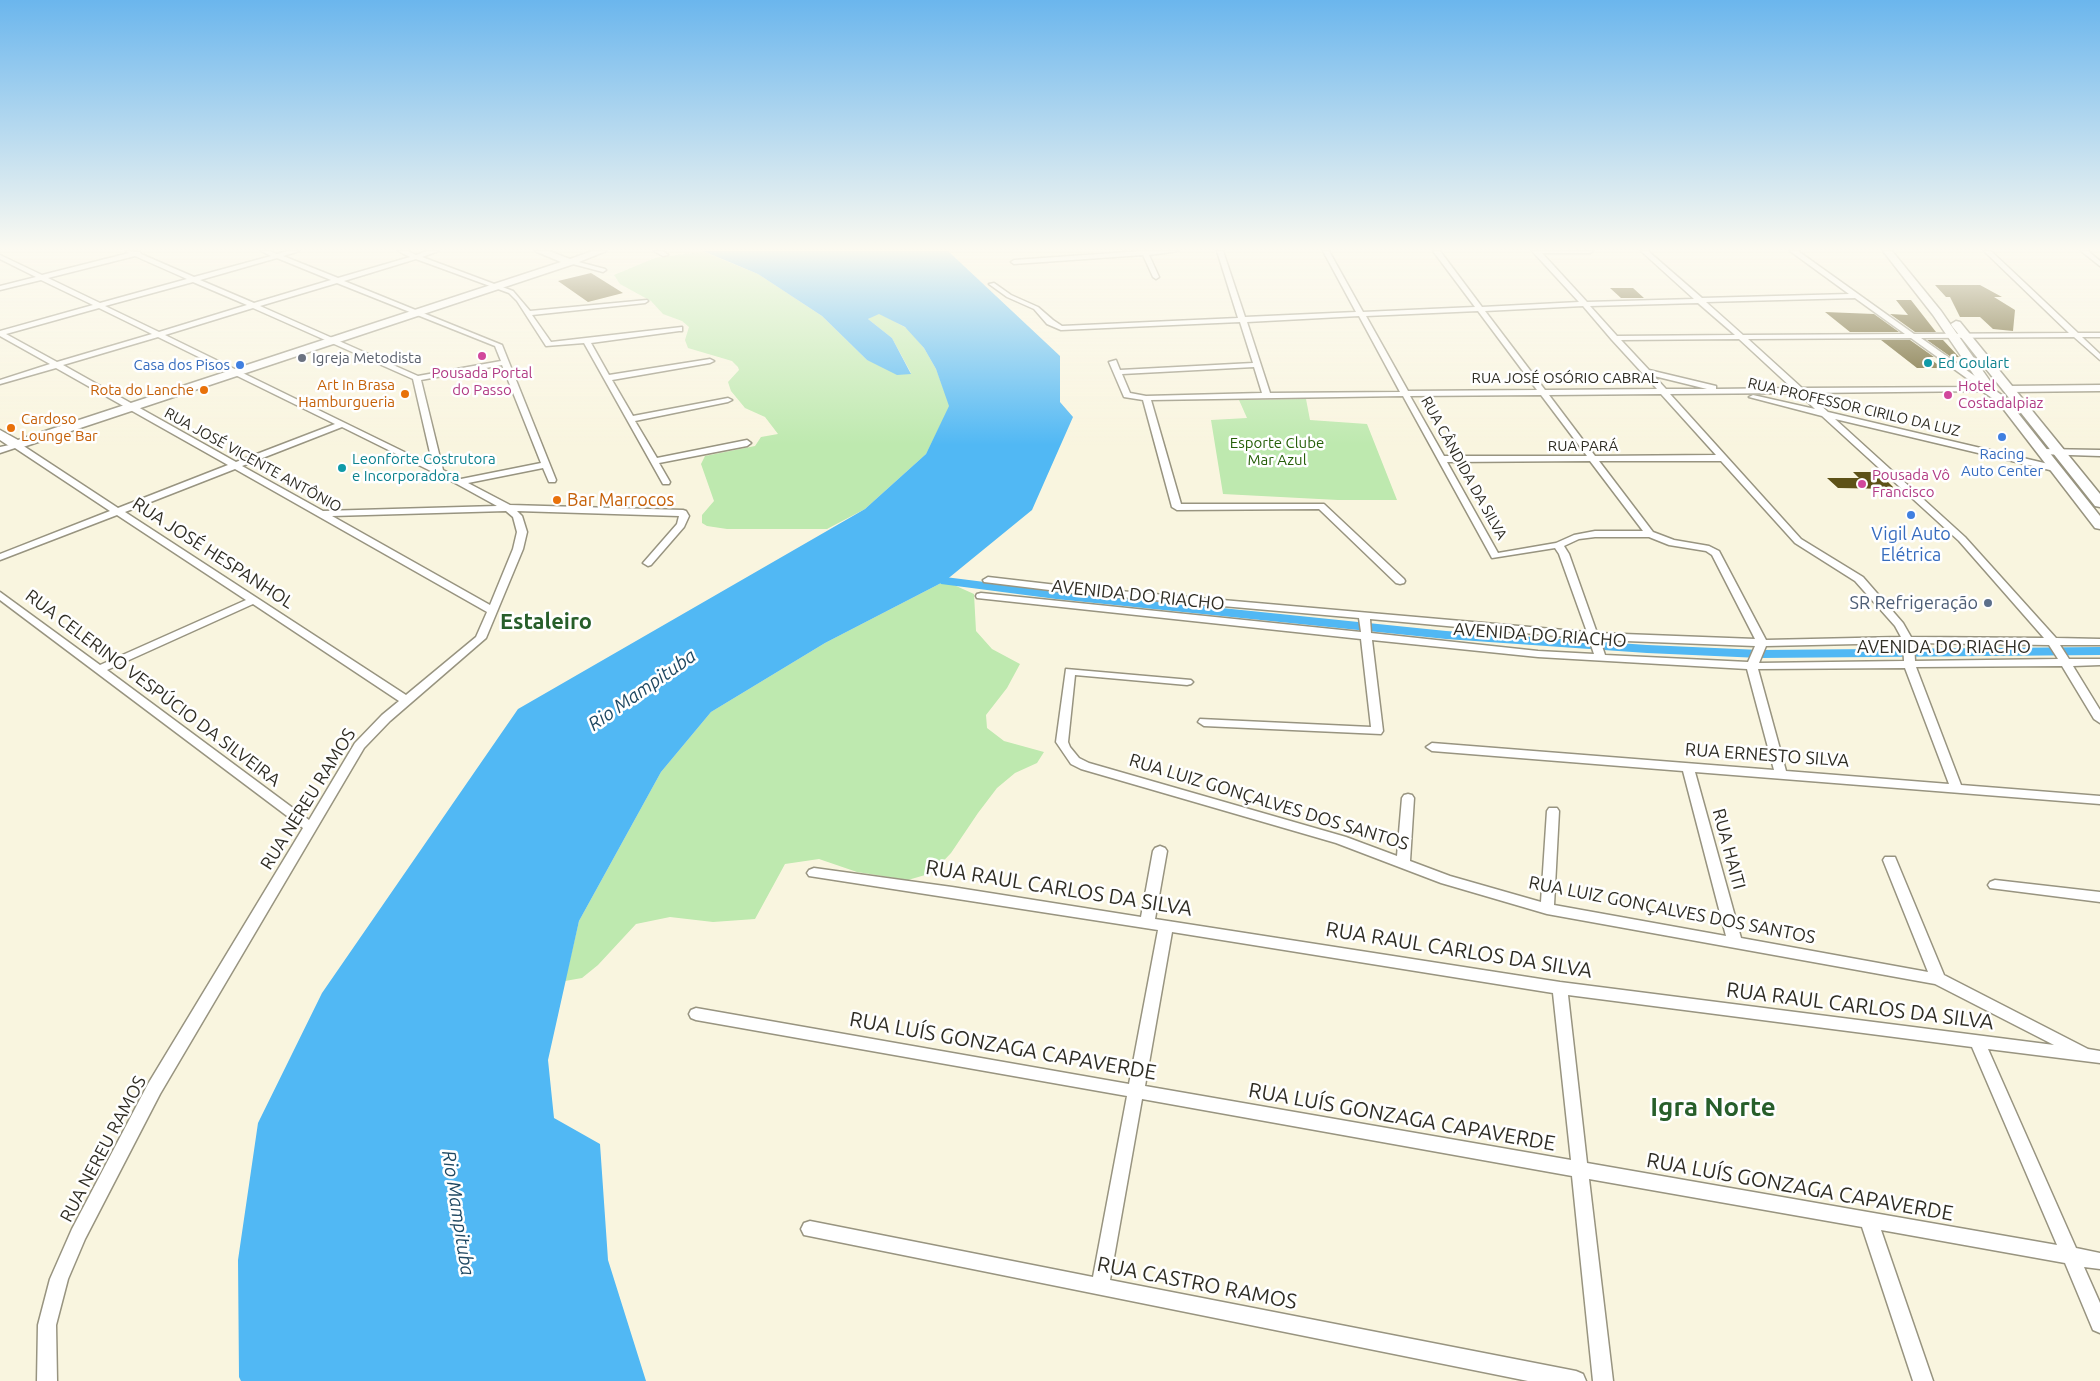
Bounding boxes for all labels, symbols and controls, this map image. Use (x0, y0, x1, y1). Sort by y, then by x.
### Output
place label: Igreja Metodista (312, 349, 422, 367)
marker: Pousada Portal do Passo (476, 350, 488, 362)
marker: Igreja Metodista (296, 352, 308, 364)
place label: Ed Goulart (1938, 354, 2009, 372)
place label: Casa dos Pisos (134, 356, 230, 374)
marker: Ed Goulart (1922, 357, 1934, 369)
marker: Casa dos Pisos (234, 359, 246, 371)
place label: Pousada Portal do Passo (431, 364, 533, 399)
street label: RUA JOSÉ OSÓRIO CABRAL (1472, 369, 1658, 387)
street label: RUA PROFESSOR CIRILO DA LUZ (1746, 374, 1962, 440)
place label: Art In Brasa Hamburgueria (298, 376, 395, 411)
place label: Hotel Costadalpiaz (1958, 377, 2043, 412)
place label: Rota do Lanche (90, 381, 194, 399)
marker: Rota do Lanche (198, 384, 210, 396)
marker: Art In Brasa Hamburgueria (399, 388, 411, 400)
marker: Hotel Costadalpiaz (1942, 389, 1954, 401)
street label: RUA CÂNDIDA DA SILVA (1417, 393, 1511, 543)
street label: RUA JOSÉ VICENTE ANTÔNIO (161, 404, 345, 516)
place label: Cardoso Lounge Bar (21, 410, 98, 445)
marker: Cardoso Lounge Bar (5, 422, 17, 434)
marker: Racing Auto Center (1996, 431, 2008, 443)
park label: Esporte Clube Mar Azul (1230, 434, 1324, 469)
street label: RUA PARÁ (1548, 437, 1618, 455)
place label: Racing Auto Center (1961, 445, 2043, 480)
place label: Leonforte Costrutora e Incorporadora (352, 450, 496, 485)
marker: Leonforte Costrutora e Incorporadora (336, 462, 348, 474)
place label: Pousada Vô Francisco (1872, 466, 1950, 501)
marker: Pousada Vô Francisco (1856, 478, 1868, 490)
place label: Bar Marrocos (567, 489, 674, 511)
street label: RUA JOSÉ HESPANHOL (128, 493, 298, 613)
marker: Bar Marrocos (551, 494, 563, 506)
marker: Vigil Auto Elétrica (1905, 509, 1917, 521)
place label: Vigil Auto Elétrica (1871, 523, 1951, 566)
street label: AVENIDA DO RIACHO (1050, 575, 1226, 615)
street label: RUA CELERINO VESPÚCIO DA SILVEIRA (21, 585, 285, 791)
place label: SR Refrigeração (1850, 592, 1978, 614)
marker: SR Refrigeração (1982, 597, 1994, 609)
district label: Estaleiro (500, 609, 592, 635)
street label: AVENIDA DO RIACHO (1453, 618, 1627, 652)
street label: AVENIDA DO RIACHO (1857, 636, 2031, 658)
water label: Rio Mampituba (584, 644, 700, 736)
street label: RUA NEREU RAMOS (256, 724, 360, 874)
street label: RUA ERNESTO SILVA (1684, 738, 1850, 772)
street label: RUA LUIZ GONÇALVES DOS SANTOS (1126, 749, 1412, 855)
street label: RUA HAITI (1708, 806, 1750, 892)
street label: RUA RAUL CARLOS DA SILVA (924, 854, 1194, 922)
street label: RUA LUIZ GONÇALVES DOS SANTOS (1527, 872, 1817, 948)
street label: RUA RAUL CARLOS DA SILVA (1324, 916, 1594, 984)
street label: RUA RAUL CARLOS DA SILVA (1725, 977, 1995, 1035)
street label: RUA LUÍS GONZAGA CAPAVERDE (848, 1007, 1158, 1085)
street label: RUA NEREU RAMOS (55, 1072, 151, 1226)
street label: RUA LUÍS GONZAGA CAPAVERDE (1247, 1078, 1557, 1156)
district label: Igra Norte (1650, 1091, 1776, 1123)
street label: RUA LUÍS GONZAGA CAPAVERDE (1645, 1148, 1955, 1226)
water label: Rio Mampituba (437, 1149, 479, 1277)
street label: RUA CASTRO RAMOS (1095, 1251, 1299, 1315)

